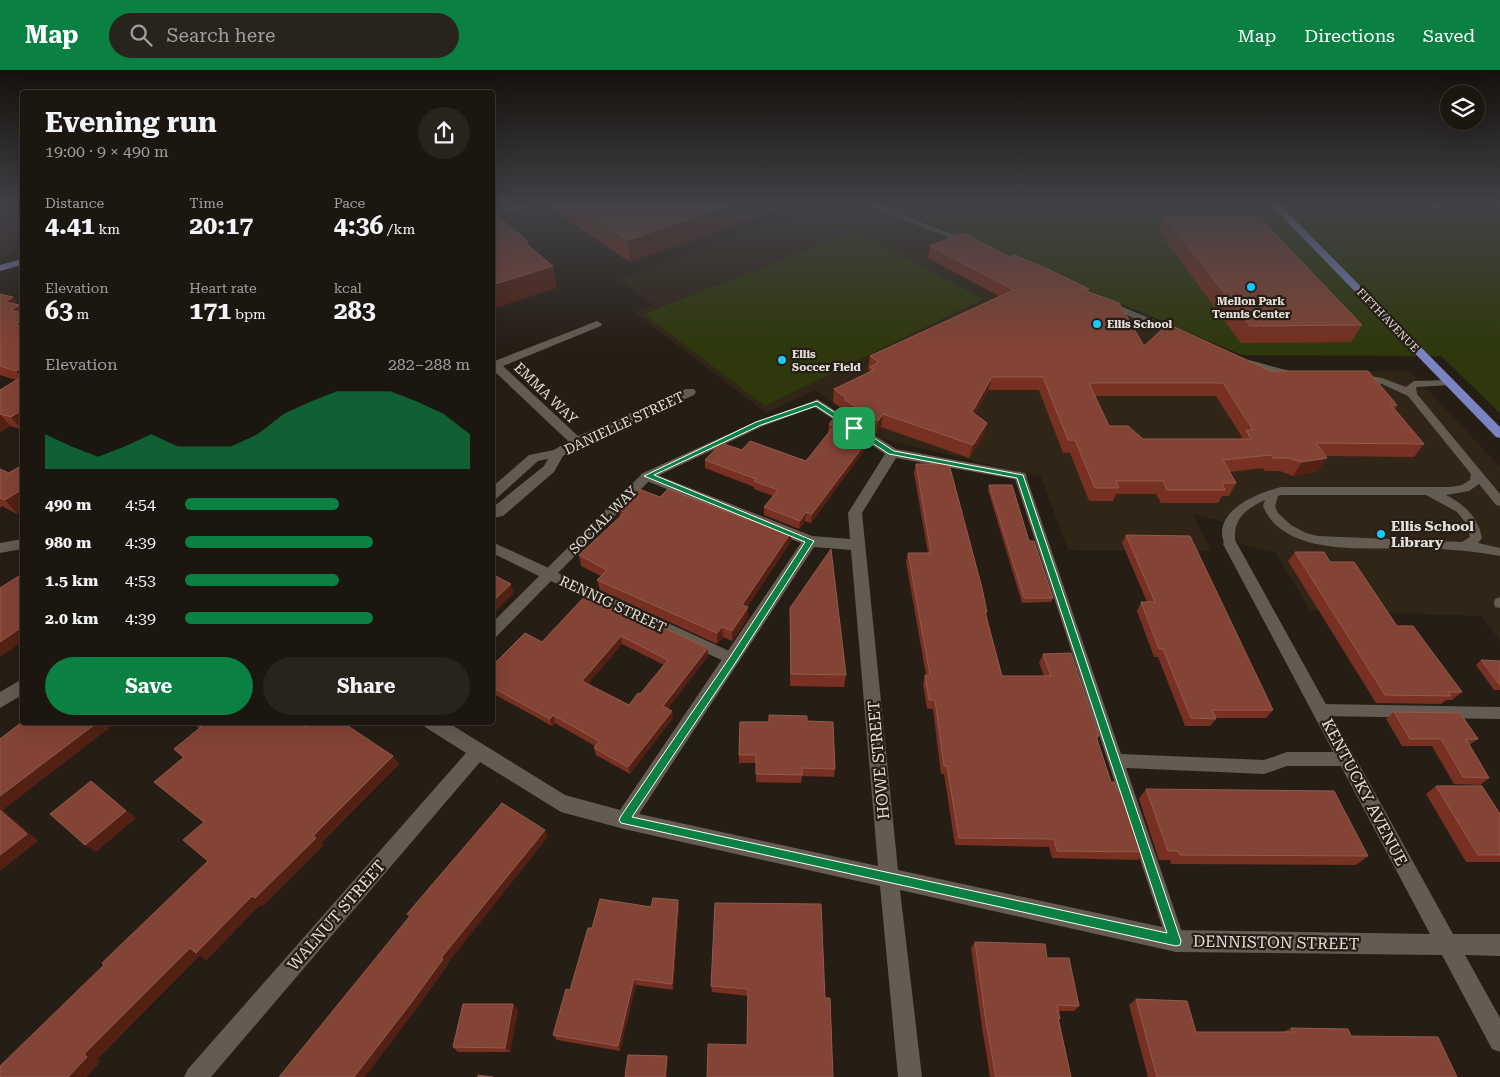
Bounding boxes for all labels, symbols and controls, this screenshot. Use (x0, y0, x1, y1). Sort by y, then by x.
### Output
search box (109, 13, 459, 58)
text: Map (25, 21, 79, 49)
icon: search (127, 21, 155, 49)
text: Search here (167, 24, 275, 47)
text: Map (1238, 25, 1276, 46)
text: Directions (1304, 25, 1395, 46)
text: Saved (1423, 25, 1475, 46)
map controls (1440, 85, 1485, 130)
button: layers (1440, 85, 1485, 130)
text: Evening run (45, 106, 217, 139)
button: share (418, 107, 470, 159)
text: 19:00 · 9 × 490 m (45, 142, 169, 161)
text: Distance (45, 195, 104, 211)
text: Time (189, 195, 224, 211)
text: Pace (334, 195, 365, 211)
text: 4.41 (45, 211, 95, 240)
text: 20:17 (189, 211, 253, 240)
text: 4:36 (334, 211, 383, 240)
text: km (95, 221, 120, 237)
text: /km (383, 221, 415, 237)
text: Elevation (45, 280, 108, 296)
text: Heart rate (189, 280, 257, 296)
text: kcal (334, 280, 362, 296)
marker: Mellon Park Tennis Center (1245, 281, 1257, 293)
street label: FIFTH AVENUE (1354, 286, 1421, 355)
place label: Mellon Park Tennis Center (1212, 295, 1290, 321)
text: 63 (45, 296, 73, 325)
text: 171 (189, 296, 231, 325)
text: 283 (334, 296, 376, 325)
text: m (73, 306, 89, 322)
text: bpm (231, 306, 266, 322)
marker: Ellis School (1091, 318, 1103, 330)
place label: Ellis School (1107, 318, 1173, 331)
place label: Ellis Soccer Field (792, 348, 862, 374)
marker: Ellis Soccer Field (776, 354, 788, 366)
text: Elevation (45, 355, 118, 374)
text: 282–288 m (388, 355, 470, 374)
street label: EMMA WAY (511, 359, 581, 427)
street label: DANIELLE STREET (562, 388, 686, 458)
pin (833, 407, 875, 449)
icon: arrive (840, 414, 868, 442)
street label: SOCIAL WAY (566, 482, 641, 557)
text: 490 m (45, 495, 91, 514)
text: 4:54 (125, 495, 156, 514)
place label: Ellis School Library (1391, 518, 1474, 550)
marker: Ellis School Library (1375, 528, 1387, 540)
text: 980 m (45, 533, 91, 552)
text: 4:39 (125, 533, 156, 552)
text: 1.5 km (45, 571, 98, 590)
text: 4:53 (125, 571, 156, 590)
street label: RENNIG STREET (557, 572, 669, 636)
text: 2.0 km (45, 609, 98, 628)
text: 4:39 (125, 609, 156, 628)
button: Save (45, 657, 253, 715)
button: Share (263, 657, 470, 715)
street label: HOWE STREET (864, 700, 893, 820)
street label: KENTUCKY AVENUE (1318, 715, 1411, 869)
street label: WALNUT STREET (283, 856, 390, 974)
street label: DENNISTON STREET (1193, 932, 1360, 953)

